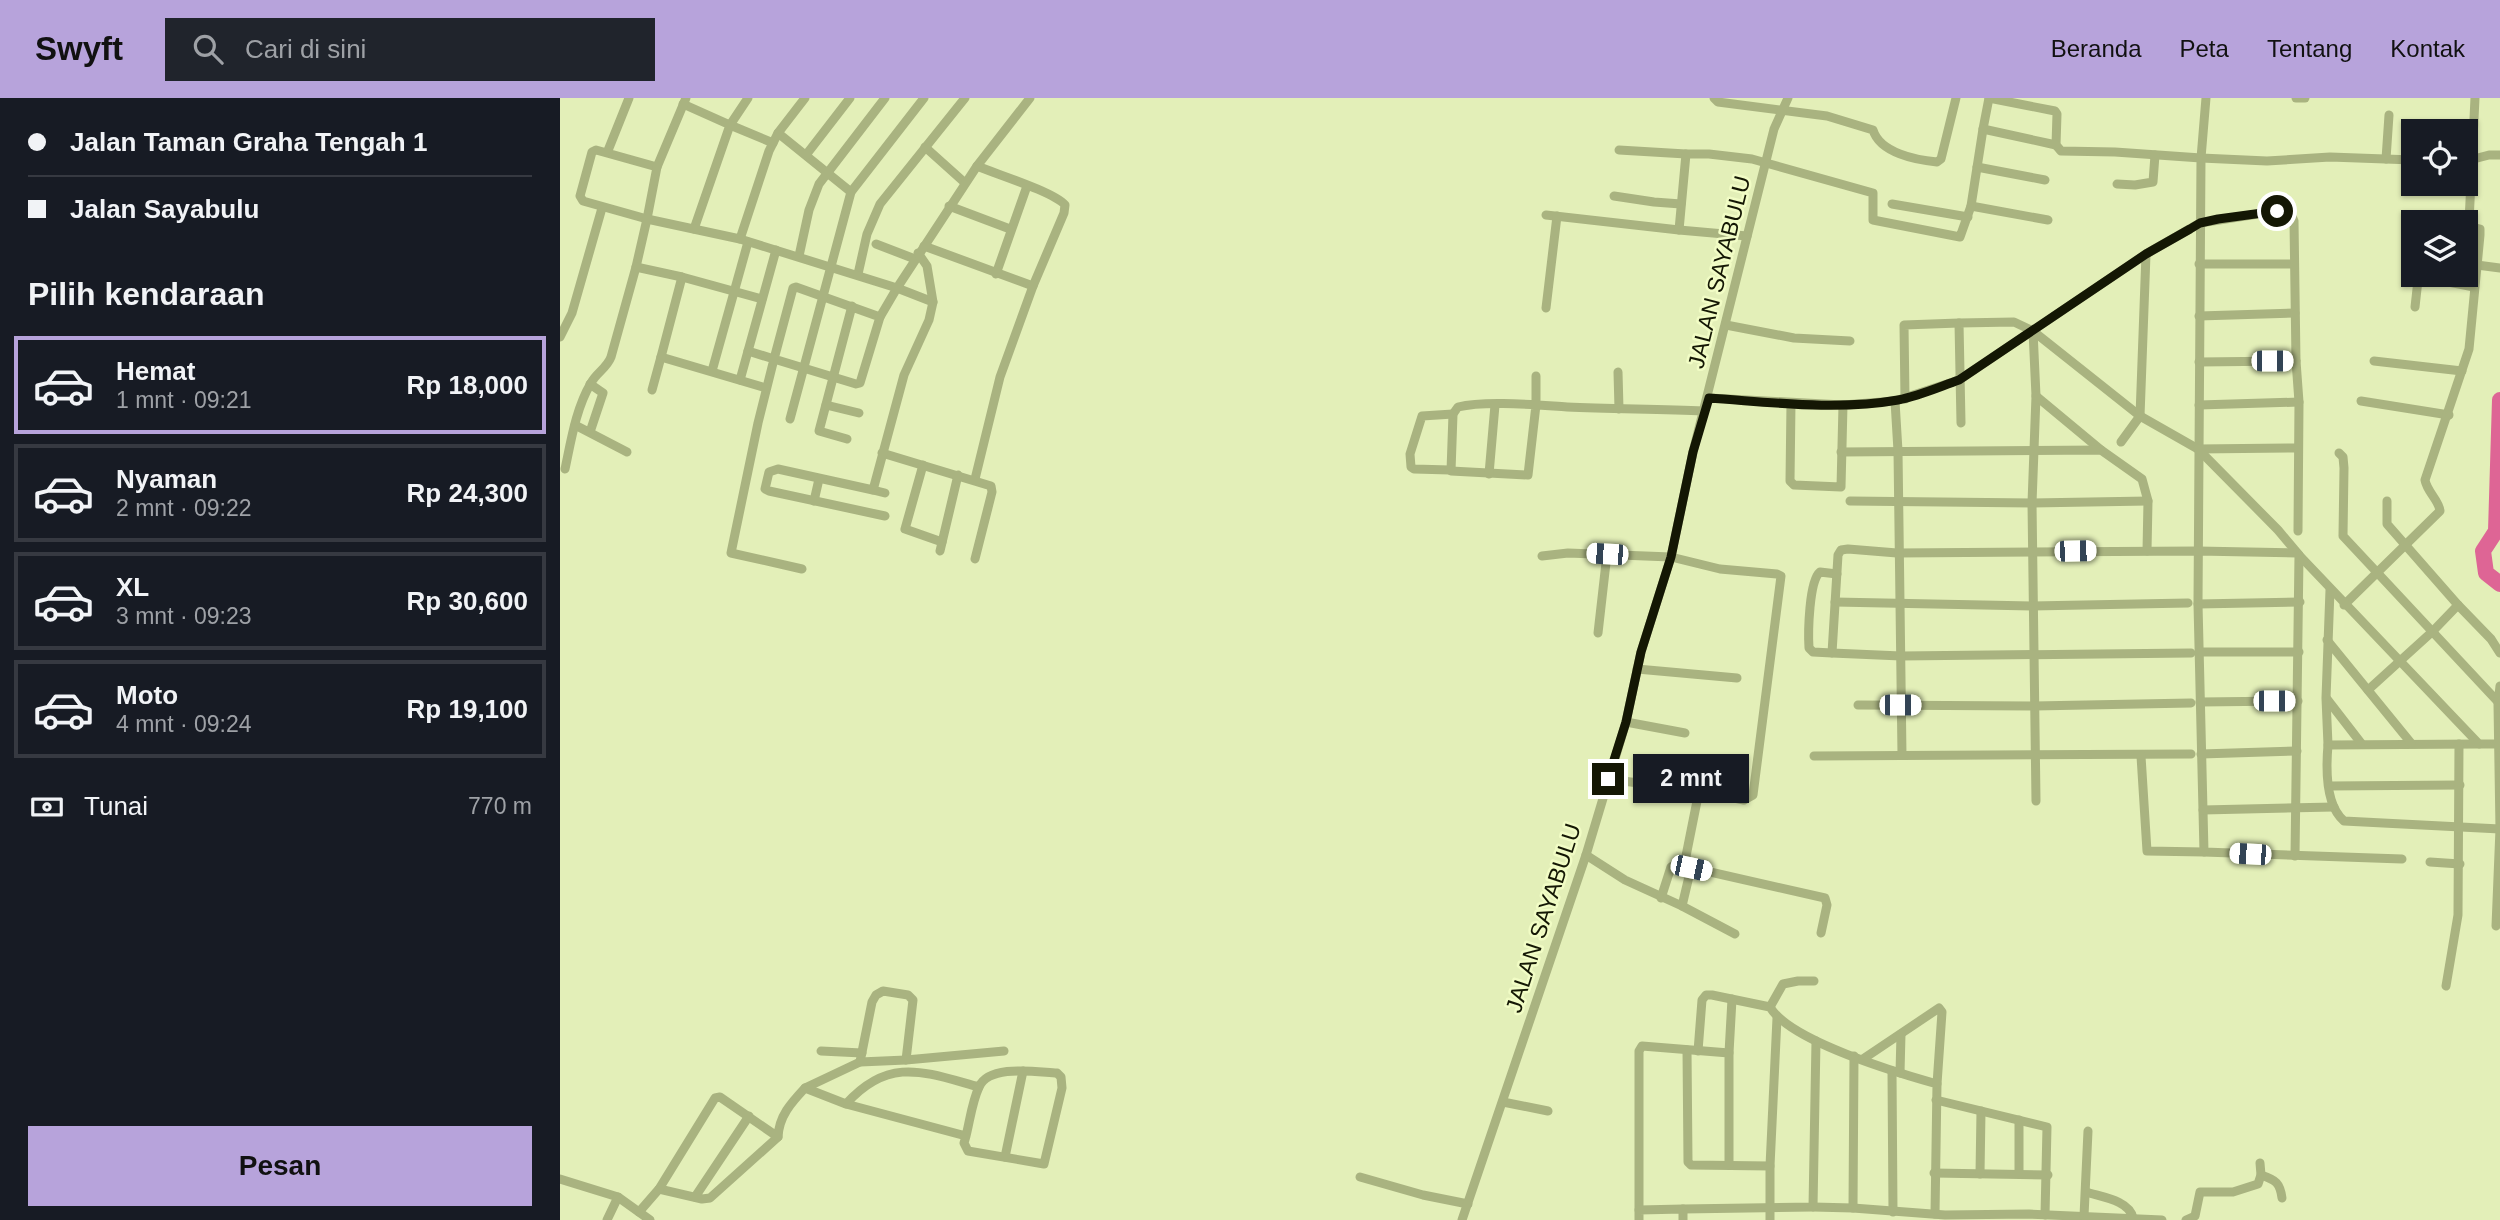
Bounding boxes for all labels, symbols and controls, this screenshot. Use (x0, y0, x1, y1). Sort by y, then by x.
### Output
search box (165, 18, 655, 81)
text: Swyft (35, 30, 123, 67)
icon: search (189, 30, 227, 68)
text: Cari di sini (245, 34, 366, 64)
text: Beranda (2051, 35, 2142, 62)
text: Peta (2180, 35, 2229, 62)
text: Tentang (2267, 35, 2352, 62)
text: Kontak (2390, 35, 2465, 62)
map controls (2401, 119, 2478, 287)
button: locate (2401, 119, 2478, 196)
text: Jalan Taman Graha Tengah 1 (70, 127, 427, 157)
street label: JALAN SAYABULU (1683, 173, 1755, 371)
text: Jalan Sayabulu (70, 194, 259, 224)
route start (2261, 195, 2293, 227)
button: layers (2401, 210, 2478, 287)
text: Pilih kendaraan (28, 276, 265, 312)
car (2252, 351, 2294, 372)
icon: car (32, 354, 95, 417)
text: Hemat (116, 356, 195, 386)
text: Rp 18,000 (407, 370, 528, 400)
text: 1 mnt · 09:21 (116, 387, 252, 413)
icon: car (32, 462, 95, 525)
text: Nyaman (116, 464, 217, 494)
text: Rp 24,300 (407, 478, 528, 508)
text: 2 mnt · 09:22 (116, 495, 252, 521)
car (2054, 540, 2097, 562)
car (1586, 542, 1629, 566)
icon: car (32, 570, 95, 633)
text: XL (116, 572, 149, 602)
text: Rp 30,600 (407, 586, 528, 616)
text: 3 mnt · 09:23 (116, 603, 252, 629)
icon: car (32, 678, 95, 741)
text: Moto (116, 680, 178, 710)
car (2254, 691, 2296, 712)
text: Rp 19,100 (407, 694, 528, 724)
car (1880, 695, 1922, 716)
text: 4 mnt · 09:24 (116, 711, 252, 737)
callout: 2 mnt (1632, 754, 1748, 804)
route end (1592, 763, 1624, 795)
text: 2 mnt (1660, 765, 1722, 791)
icon: cash (28, 788, 66, 826)
text: Tunai (84, 791, 148, 821)
text: 770 m (468, 793, 532, 819)
street label: JALAN SAYABULU (1500, 820, 1586, 1016)
car (2229, 842, 2272, 866)
car (1669, 853, 1714, 883)
button: Pesan (28, 1126, 532, 1206)

